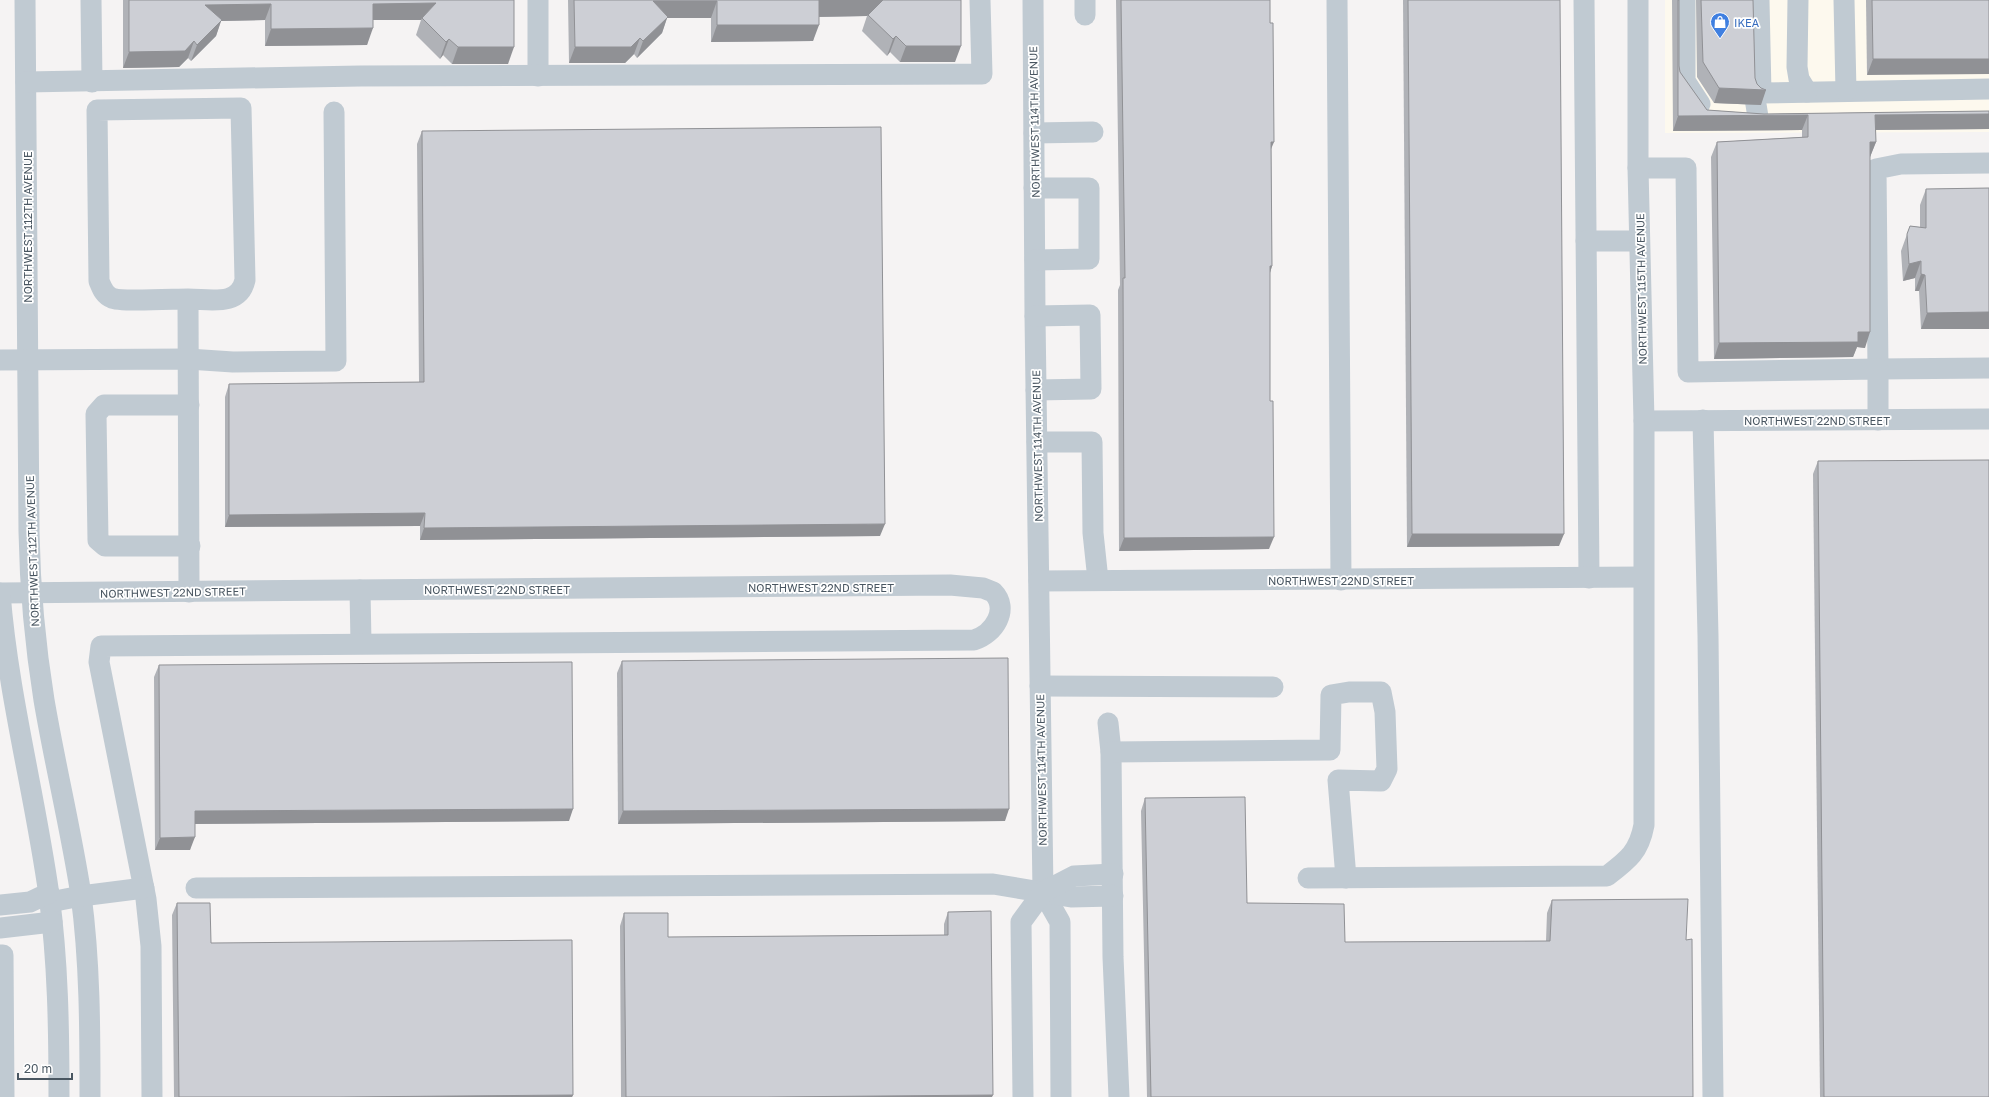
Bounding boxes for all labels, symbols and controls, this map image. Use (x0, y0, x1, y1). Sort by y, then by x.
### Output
shop icon: IKEA (1709, 11, 1731, 39)
place label: IKEA (1734, 16, 1760, 29)
street label: NORTHWEST 114TH AVENUE (1026, 46, 1042, 198)
street label: NORTHWEST 112TH AVENUE (21, 151, 34, 303)
street label: NORTHWEST 115TH AVENUE (1633, 213, 1649, 365)
street label: NORTHWEST 114TH AVENUE (1029, 370, 1045, 522)
street label: NORTHWEST 22ND STREET (1744, 414, 1890, 427)
street label: NORTHWEST 112TH AVENUE (23, 475, 41, 627)
street label: NORTHWEST 22ND STREET (1268, 574, 1414, 587)
street label: NORTHWEST 22ND STREET (748, 581, 894, 594)
street label: NORTHWEST 22ND STREET (424, 583, 570, 596)
street label: NORTHWEST 22ND STREET (100, 584, 246, 600)
street label: NORTHWEST 114TH AVENUE (1033, 694, 1049, 846)
scale bar (18, 1055, 72, 1081)
text: 20 m (24, 1061, 52, 1076)

